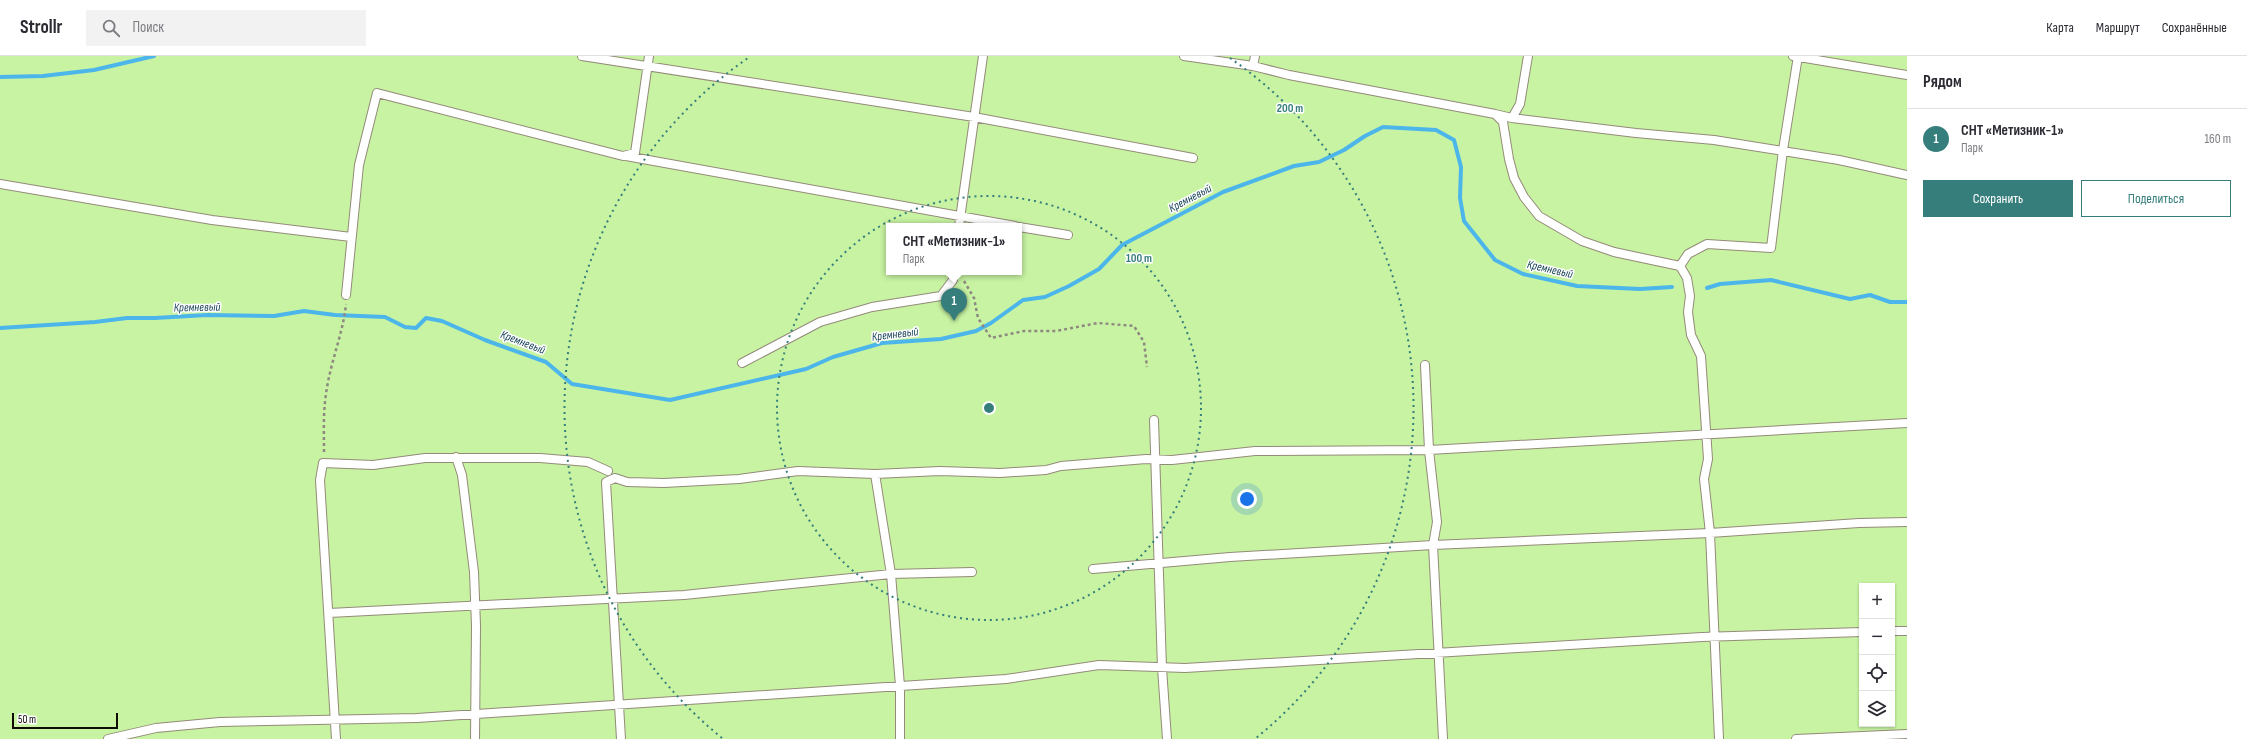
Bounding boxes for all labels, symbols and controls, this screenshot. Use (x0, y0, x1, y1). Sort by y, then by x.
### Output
search box (86, 10, 366, 46)
text: Strollr (20, 16, 62, 39)
icon: search (100, 17, 122, 39)
text: Поиск (132, 18, 164, 37)
text: Карта (2046, 19, 2074, 36)
text: Маршрут (2096, 19, 2140, 36)
text: Сохранённые (2162, 19, 2227, 36)
text: Рядом (1923, 72, 1962, 92)
text: 200 m (1277, 101, 1303, 116)
text: СНТ «Метизник-1» (1961, 121, 2064, 140)
text: 1 (1933, 131, 1939, 147)
text: 160 m (2205, 131, 2231, 147)
text: Парк (1961, 140, 1983, 156)
button: Сохранить (1923, 180, 2073, 217)
button: Поделиться (2081, 180, 2231, 217)
water label: Кремневый (1166, 181, 1214, 216)
popup (886, 223, 1022, 275)
text: СНТ «Метизник-1» (903, 232, 1005, 251)
text: Парк (903, 251, 925, 267)
text: 100 m (1126, 251, 1152, 266)
water label: Кремневый (1525, 257, 1574, 282)
pin: 1 (941, 288, 967, 321)
water label: Кремневый (174, 300, 221, 315)
water label: Кремневый (871, 324, 919, 345)
water label: Кремневый (498, 327, 547, 358)
centre of rings (982, 401, 996, 415)
your location (1237, 489, 1257, 509)
map controls (1859, 583, 1895, 727)
button: + (1859, 583, 1895, 619)
button: − (1859, 619, 1895, 655)
button: locate (1859, 655, 1895, 691)
button: layers (1859, 691, 1895, 727)
scale bar (12, 711, 118, 730)
text: 50 m (18, 713, 36, 726)

